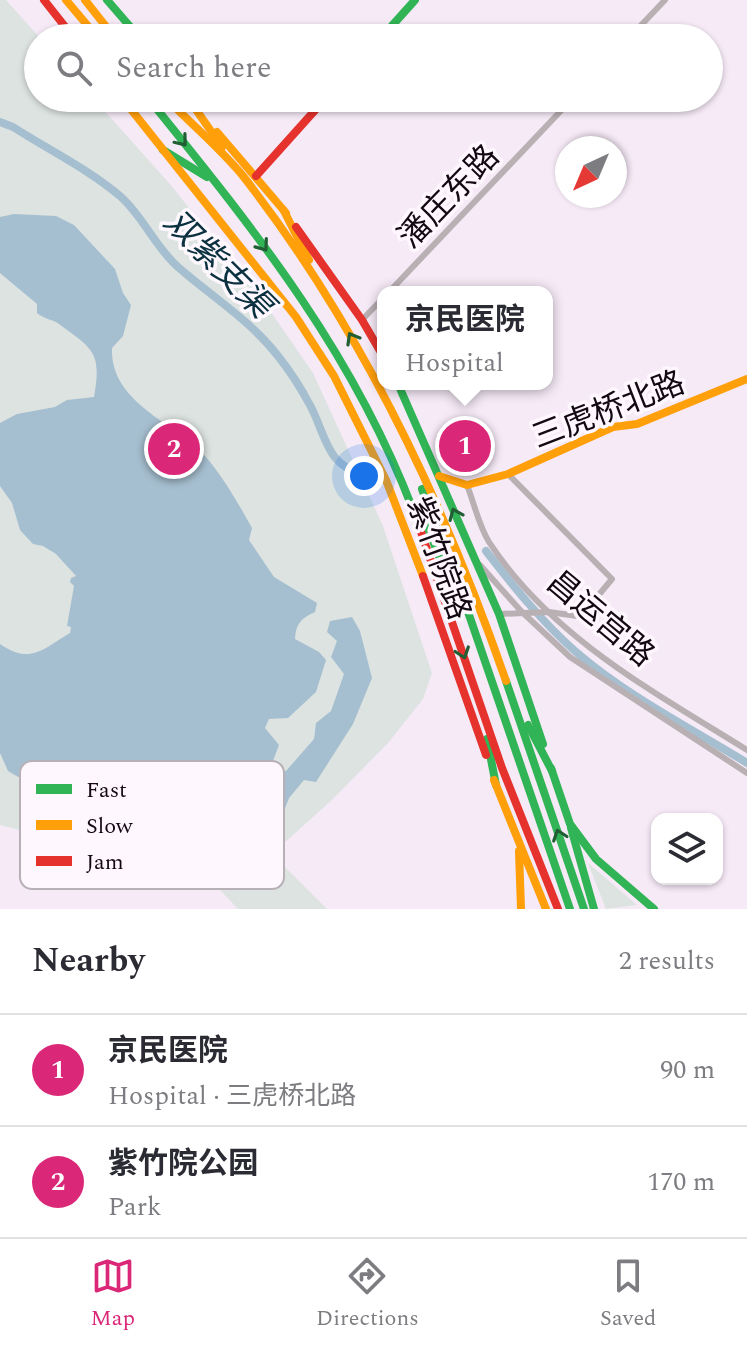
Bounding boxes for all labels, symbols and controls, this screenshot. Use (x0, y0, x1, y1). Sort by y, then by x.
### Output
search box (24, 24, 723, 112)
text: Search here (116, 45, 272, 91)
icon: search (52, 46, 96, 90)
one-way arrow (173, 132, 187, 147)
street label: 潘庄东路 (387, 134, 511, 260)
north arrow (555, 136, 627, 208)
water label: 双紫支渠 (151, 198, 288, 334)
one-way arrow (254, 238, 268, 252)
popup (377, 286, 553, 390)
text: 京民医院 (405, 297, 525, 343)
one-way arrow (346, 332, 362, 346)
text: Hospital (405, 343, 504, 383)
street label: 三虎桥北路 (525, 359, 692, 462)
pin: 1 (439, 416, 491, 476)
pin: 2 (148, 419, 200, 479)
your location (344, 456, 384, 496)
street label: 紫竹院路 (394, 490, 484, 627)
one-way arrow (449, 508, 465, 522)
street label: 昌运宫路 (535, 559, 665, 679)
one-way arrow (453, 645, 469, 659)
legend (20, 761, 284, 889)
text: Fast (86, 774, 127, 807)
text: Slow (86, 810, 134, 843)
map controls (651, 813, 723, 885)
button: layers (651, 813, 723, 885)
one-way arrow (552, 829, 568, 843)
text: Jam (86, 846, 124, 879)
text: Nearby (32, 935, 145, 987)
text: 2 results (619, 941, 715, 981)
text: 京民医院 (108, 1028, 228, 1074)
text: 1 (51, 1050, 65, 1090)
text: 90 m (660, 1050, 715, 1090)
text: Hospital · 三虎桥北路 (108, 1076, 356, 1116)
text: 紫竹院公园 (108, 1141, 258, 1187)
text: 2 (51, 1162, 65, 1202)
text: 170 m (647, 1162, 715, 1202)
text: Park (108, 1187, 162, 1227)
tab: Map (91, 1254, 135, 1335)
tab: Directions (316, 1254, 419, 1335)
tab: Saved (600, 1254, 656, 1335)

